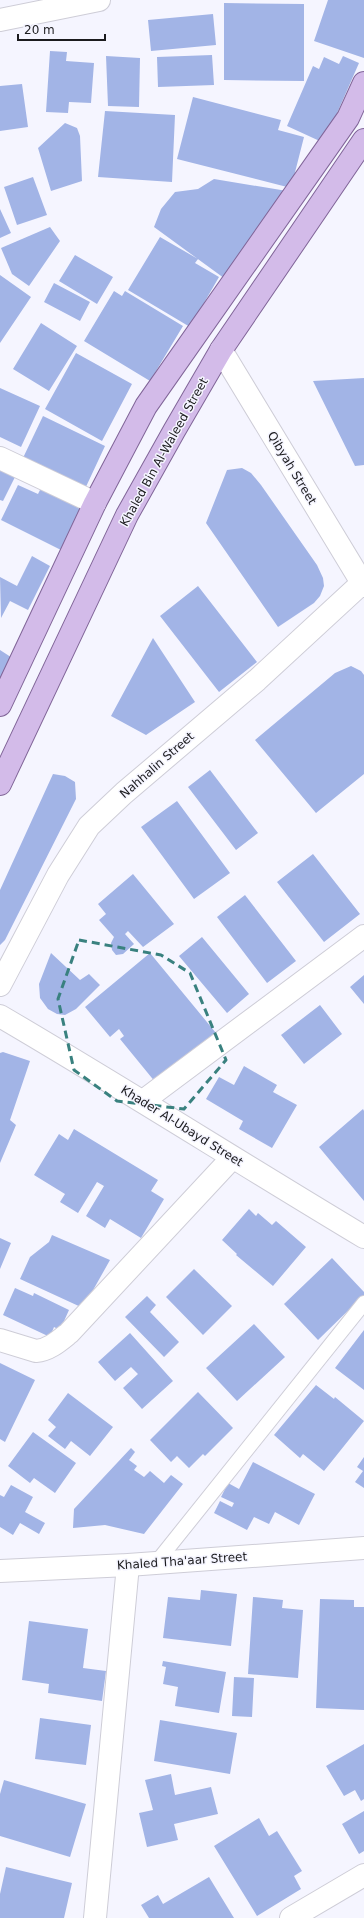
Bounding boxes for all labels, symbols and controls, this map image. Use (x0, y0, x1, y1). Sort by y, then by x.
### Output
scale bar (18, 16, 105, 42)
text: 20 m (24, 23, 55, 37)
street label: Khaled Bin Al-Waleed Street (117, 375, 211, 529)
street label: Qibyah Street (265, 429, 319, 507)
street label: Nahhalin Street (117, 729, 197, 801)
street label: Khader Al-Ubayd Street (118, 1083, 246, 1170)
street label: Khaled Tha'aar Street (116, 1549, 248, 1573)

